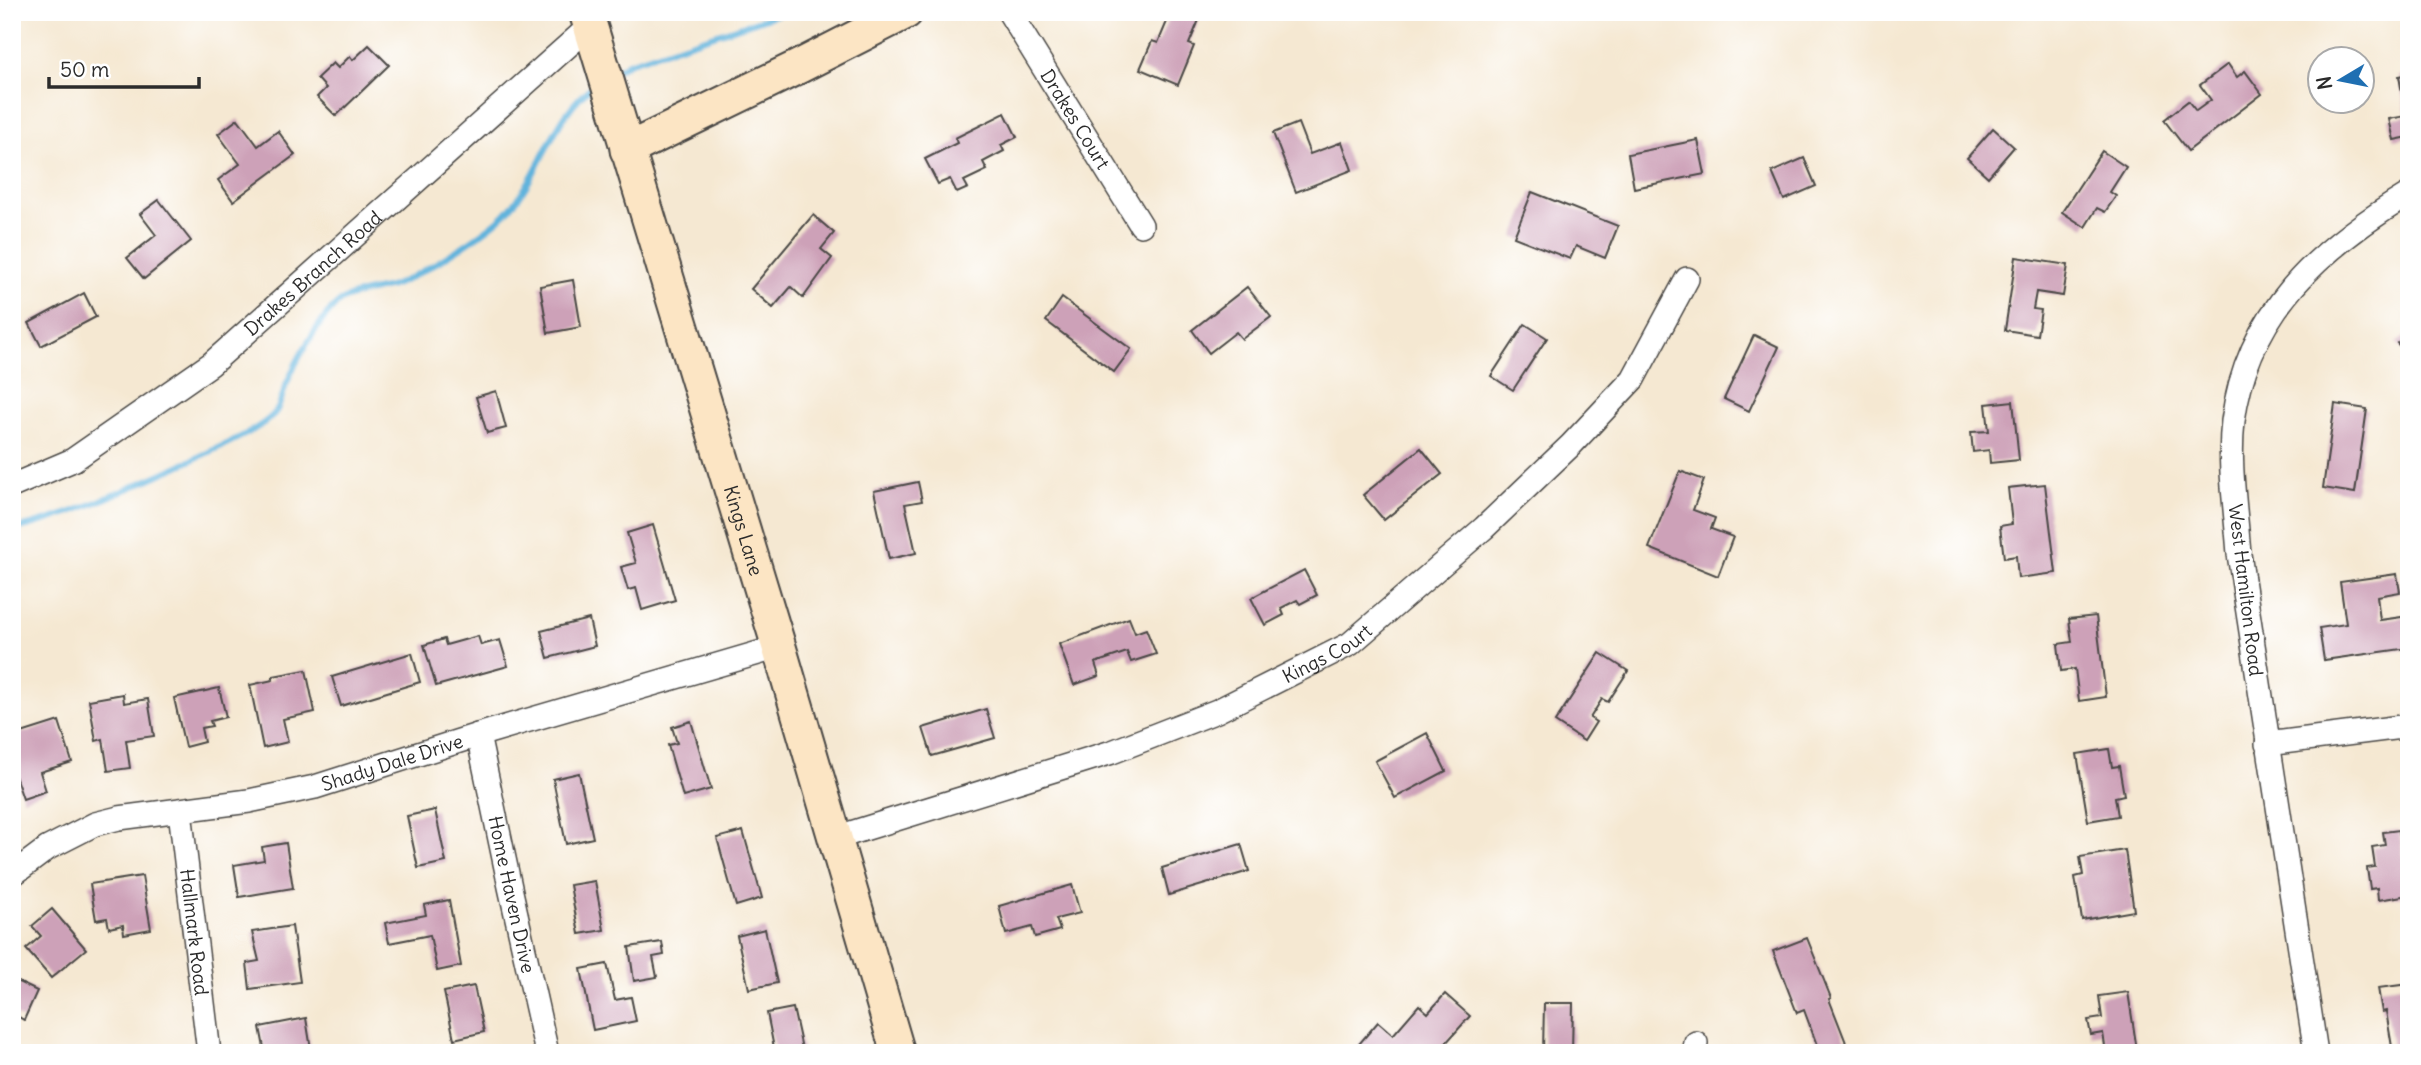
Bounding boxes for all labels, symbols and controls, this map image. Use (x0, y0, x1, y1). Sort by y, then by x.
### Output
scale bar (49, 46, 200, 90)
north arrow (2306, 46, 2376, 116)
text: 50 m (60, 56, 109, 83)
street label: Drakes Court (1035, 65, 1115, 174)
text: N (2311, 74, 2337, 92)
street label: Drakes Branch Road (239, 205, 387, 341)
street label: Kings Lane (719, 483, 769, 579)
street label: West Hamilton Road (2224, 503, 2268, 677)
street label: Kings Court (1278, 619, 1377, 688)
street label: Shady Dale Drive (318, 729, 466, 796)
street label: Home Haven Drive (483, 814, 541, 975)
street label: Hallmark Road (175, 868, 214, 997)

